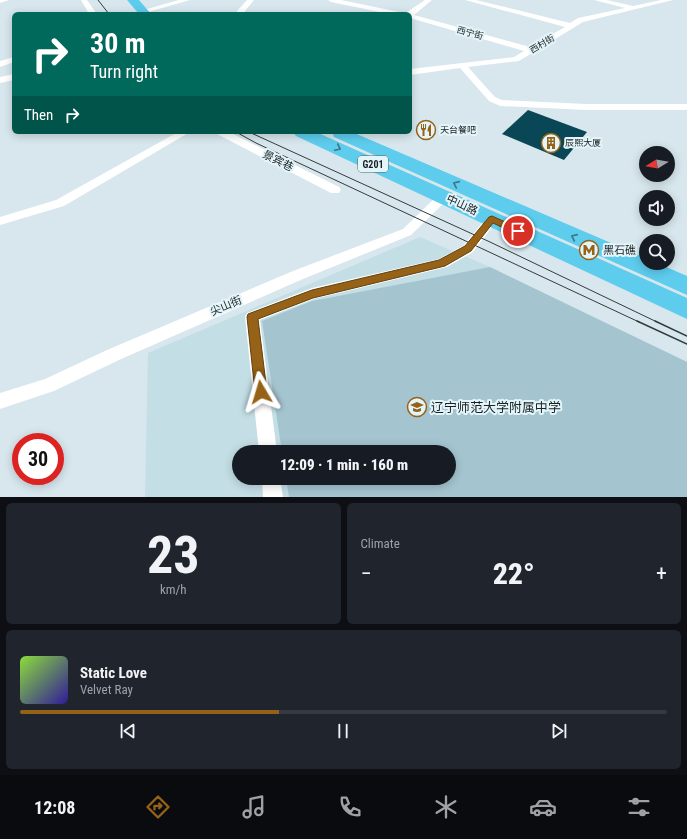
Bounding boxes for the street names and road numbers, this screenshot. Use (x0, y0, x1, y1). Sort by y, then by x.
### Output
street label: 西宁街 (456, 24, 484, 42)
street label: 西村街 (527, 32, 556, 55)
street label: 景宾巷 (260, 148, 296, 174)
road number: G201 (358, 156, 388, 172)
street label: 中山路 (444, 192, 480, 218)
street label: 尖山街 (208, 294, 244, 318)

